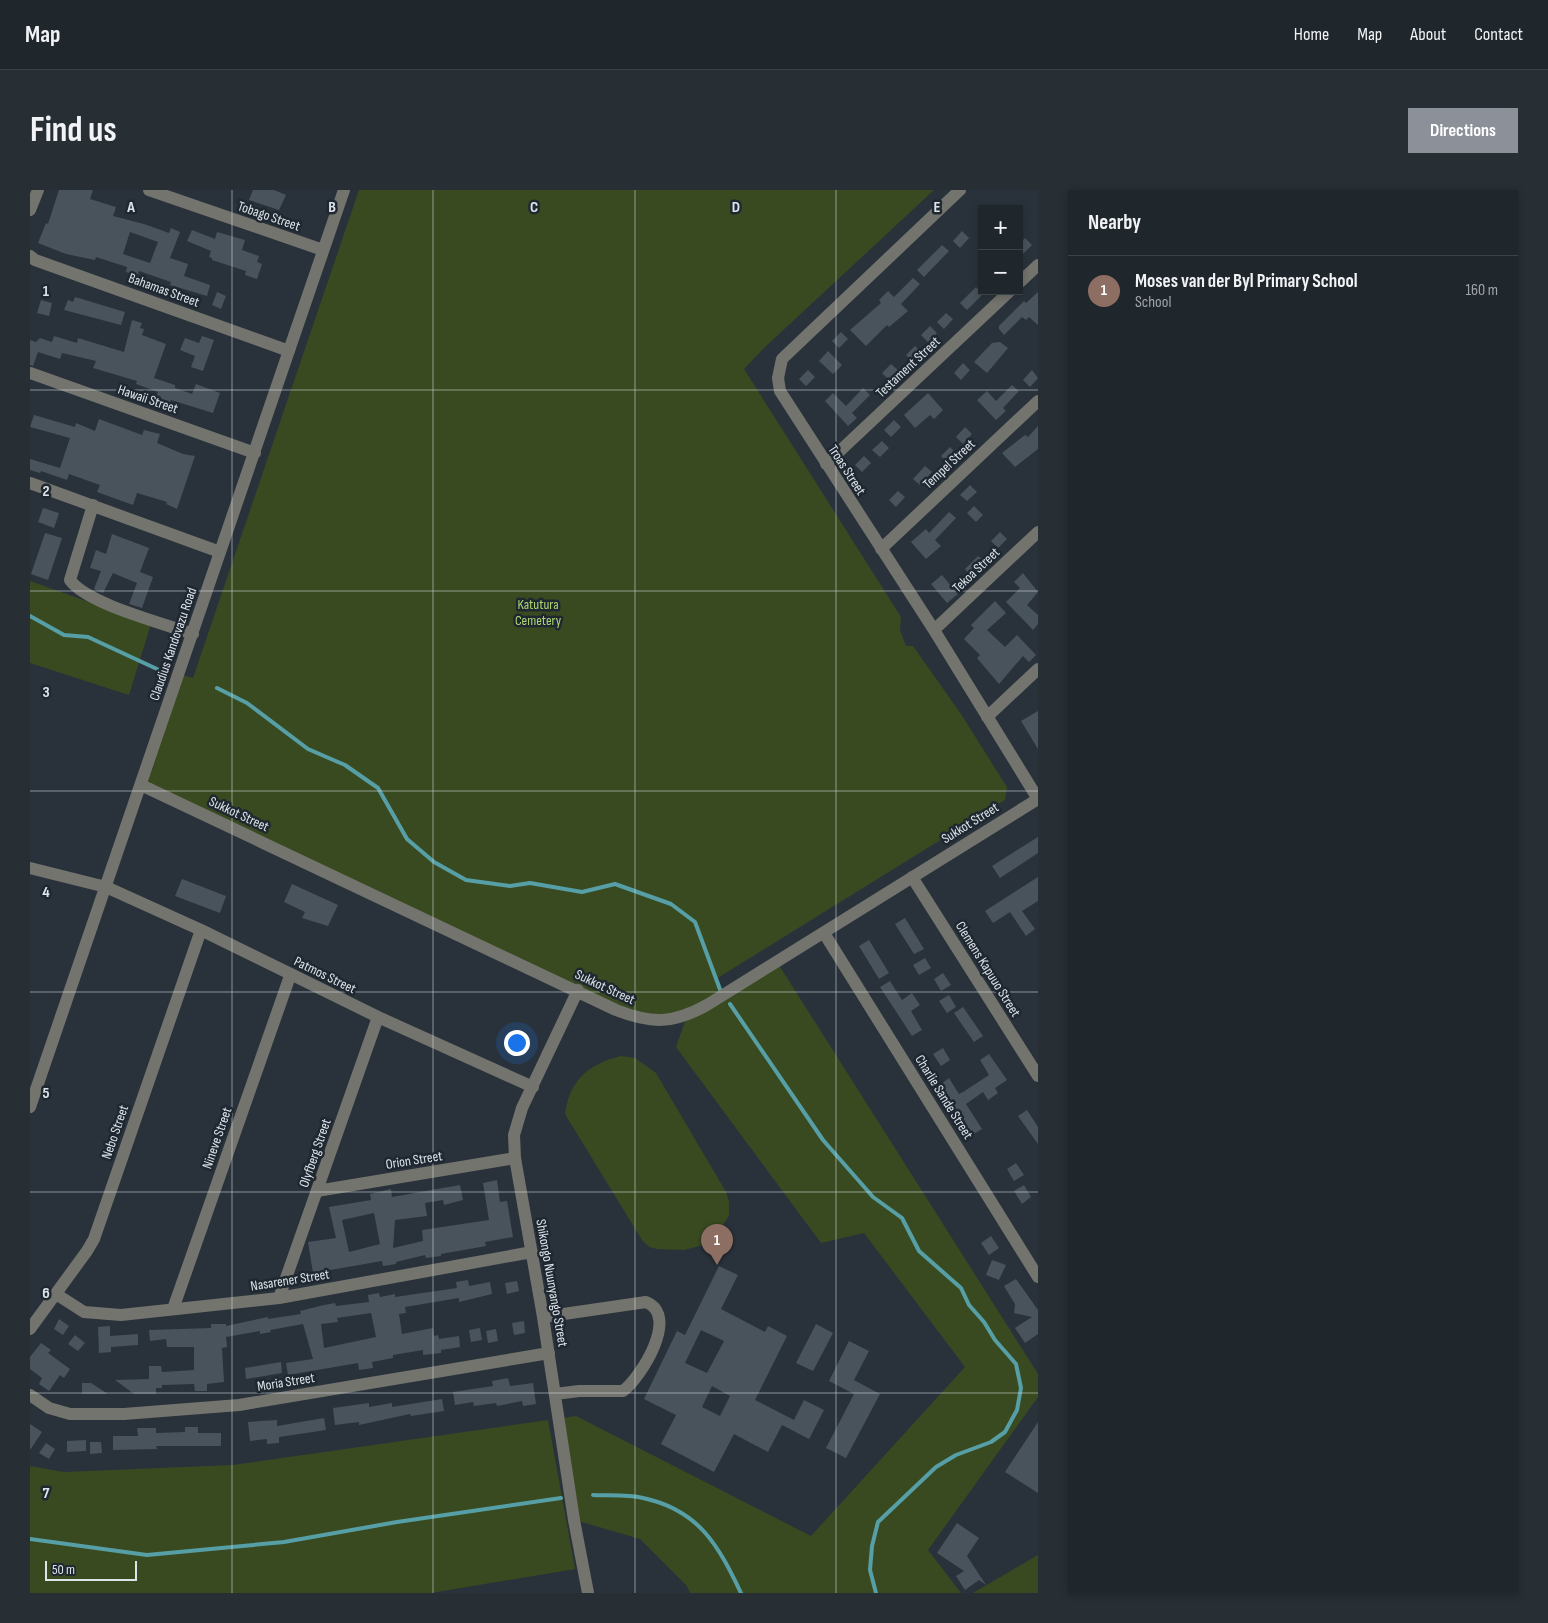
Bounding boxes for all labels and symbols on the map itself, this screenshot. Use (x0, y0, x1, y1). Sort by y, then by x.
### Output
street label: Tobago Street (236, 197, 302, 235)
text: A (126, 198, 135, 217)
text: B (328, 198, 336, 217)
text: C (530, 198, 538, 217)
text: D (732, 198, 740, 217)
text: E (934, 198, 941, 217)
street label: Bahamas Street (126, 269, 202, 311)
text: 1 (43, 282, 50, 301)
street label: Testament Street (872, 333, 944, 401)
street label: Hawaii Street (116, 381, 180, 417)
street label: Tempel Street (919, 436, 979, 492)
street label: Troas Street (825, 442, 869, 498)
text: 2 (42, 482, 50, 501)
street label: Tekoa Street (949, 544, 1003, 596)
street label: Claudius Kandovazu Road (146, 585, 200, 703)
park label: Katutura Cemetery (515, 596, 562, 629)
text: 3 (42, 683, 50, 702)
street label: Sukkot Street (206, 793, 272, 835)
street label: Sukkot Street (938, 799, 1002, 847)
text: 4 (42, 883, 50, 902)
street label: Clemens Kapuuo Street (952, 918, 1024, 1020)
street label: Patmos Street (291, 953, 359, 997)
street label: Sukkot Street (572, 966, 638, 1008)
your location (504, 1030, 530, 1056)
street label: Charlie Sande Street (911, 1052, 977, 1142)
text: 5 (42, 1084, 50, 1103)
street label: Nebo Street (98, 1103, 132, 1161)
street label: Nineve Street (199, 1105, 235, 1171)
street label: Olyfberg Street (295, 1116, 335, 1190)
street label: Orion Street (384, 1147, 444, 1173)
street label: Shikongo Nuunyango Street (532, 1218, 572, 1348)
pin: 1 (701, 1224, 733, 1265)
street label: Nasarener Street (249, 1265, 331, 1295)
text: 6 (42, 1284, 50, 1303)
street label: Moria Street (256, 1369, 316, 1395)
text: 7 (43, 1484, 50, 1503)
scale bar (45, 1558, 138, 1581)

